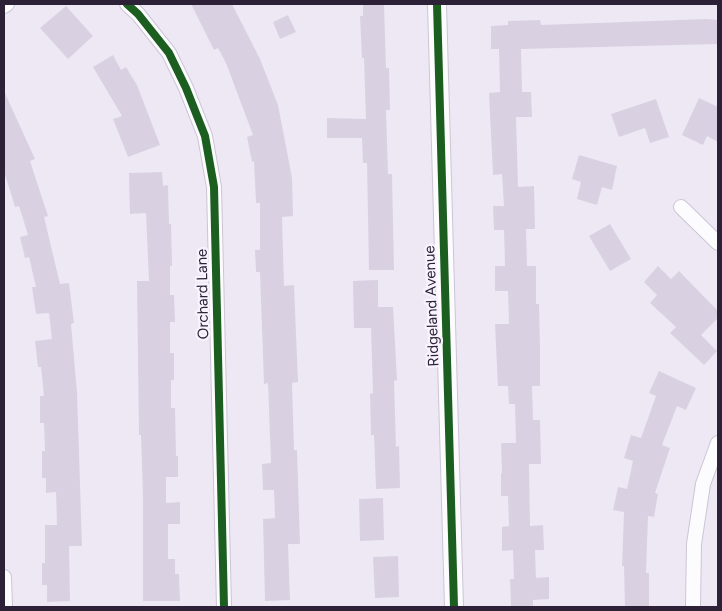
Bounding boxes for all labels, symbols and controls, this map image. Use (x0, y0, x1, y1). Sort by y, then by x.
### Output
street label: Ridgeland Avenue (421, 245, 443, 367)
street label: Orchard Lane (193, 249, 213, 339)

